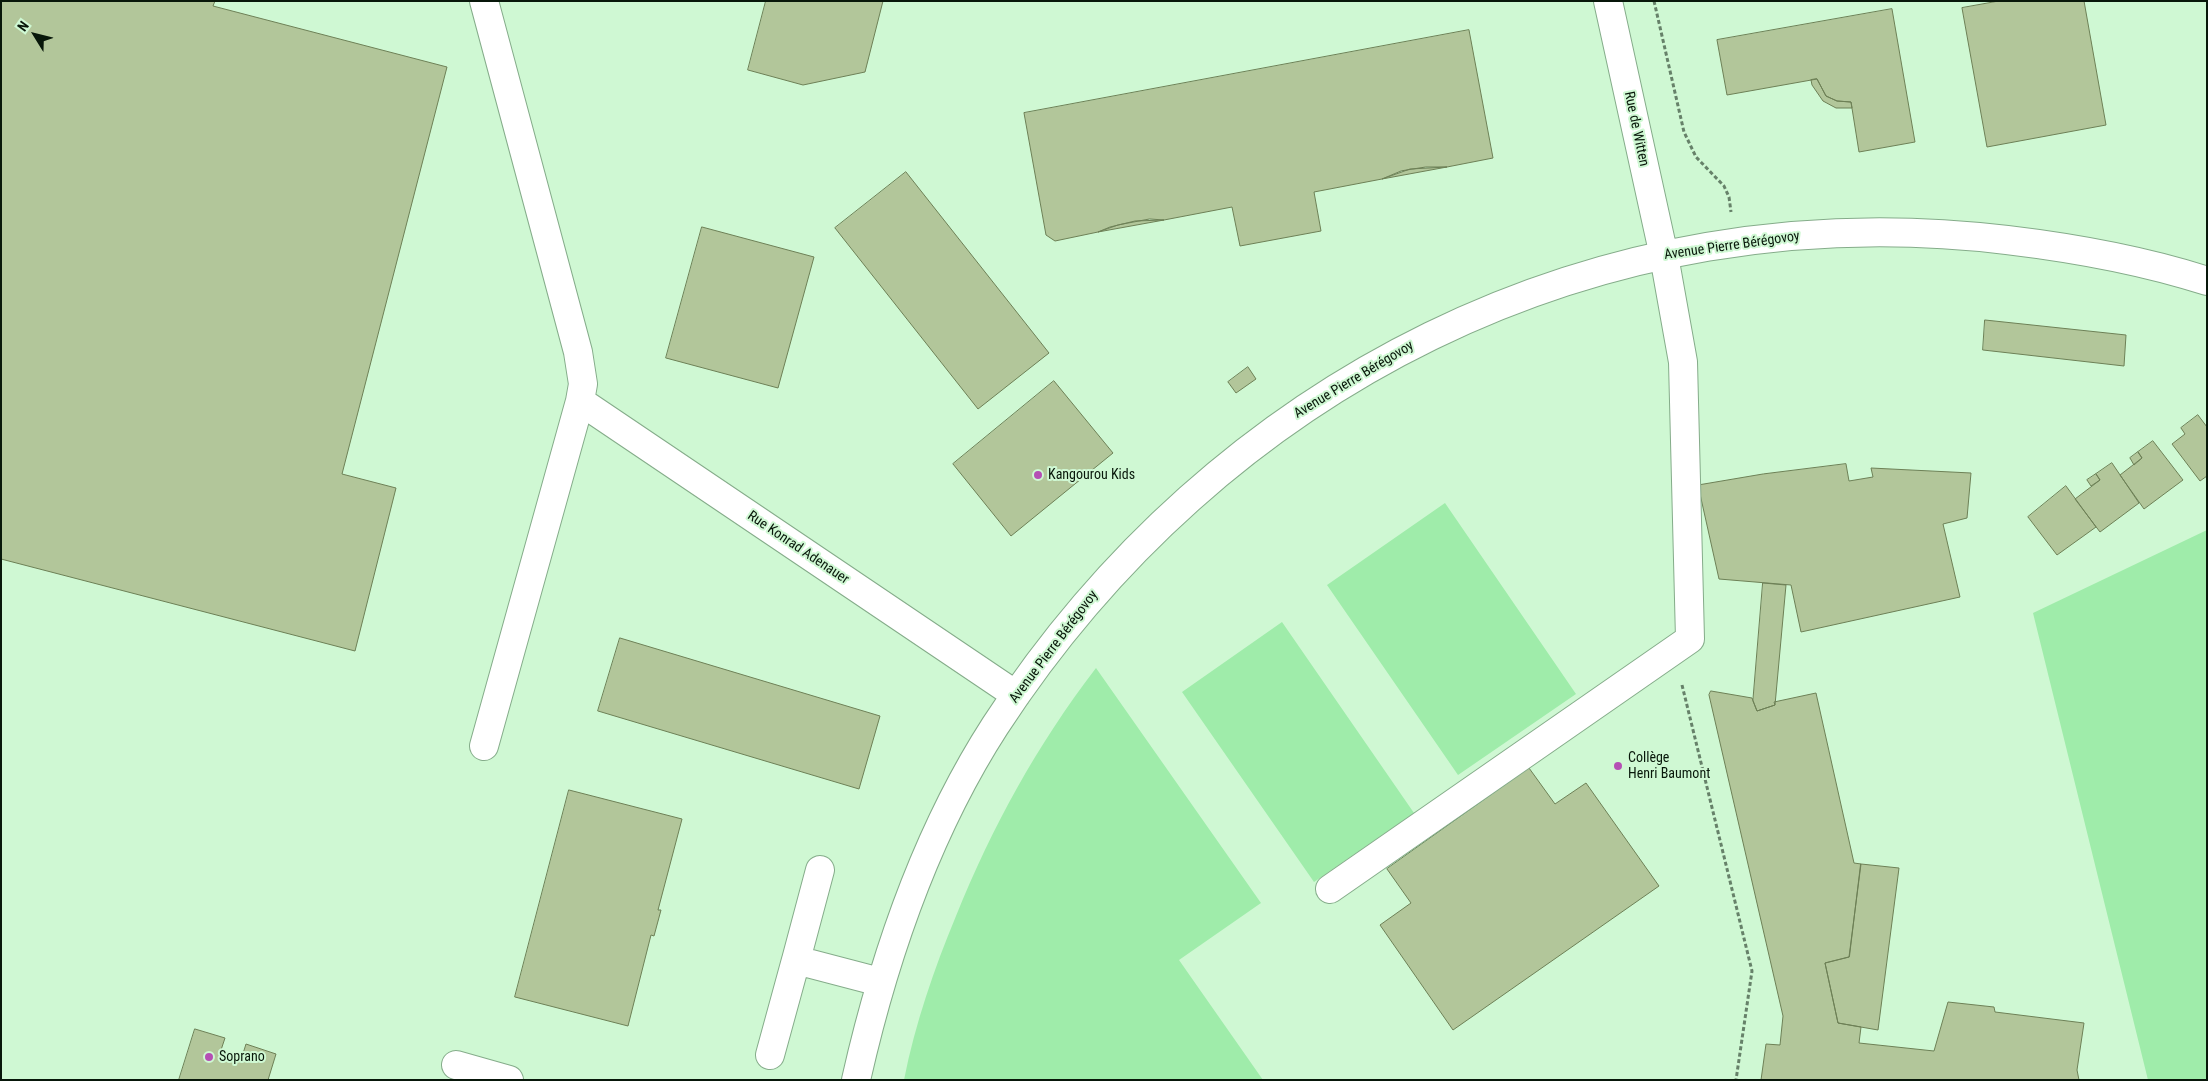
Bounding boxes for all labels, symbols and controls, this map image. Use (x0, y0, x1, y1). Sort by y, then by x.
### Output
north arrow (10, 10, 60, 60)
text: N (14, 18, 32, 34)
street label: Rue de Witten (1620, 90, 1652, 168)
street label: Avenue Pierre Bérégovoy (1663, 228, 1801, 264)
street label: Avenue Pierre Bérégovoy (1291, 338, 1417, 422)
place label: Kangourou Kids (1048, 467, 1135, 483)
marker: Kangourou Kids (1032, 469, 1044, 481)
street label: Rue Konrad Adenauer (744, 508, 852, 588)
street label: Avenue Pierre Bérégovoy (1006, 587, 1102, 707)
place label: Collège Henri Baumont (1628, 750, 1710, 782)
marker: Collège Henri Baumont (1612, 760, 1624, 772)
place label: Soprano (219, 1049, 265, 1065)
marker: Soprano (203, 1051, 215, 1063)

